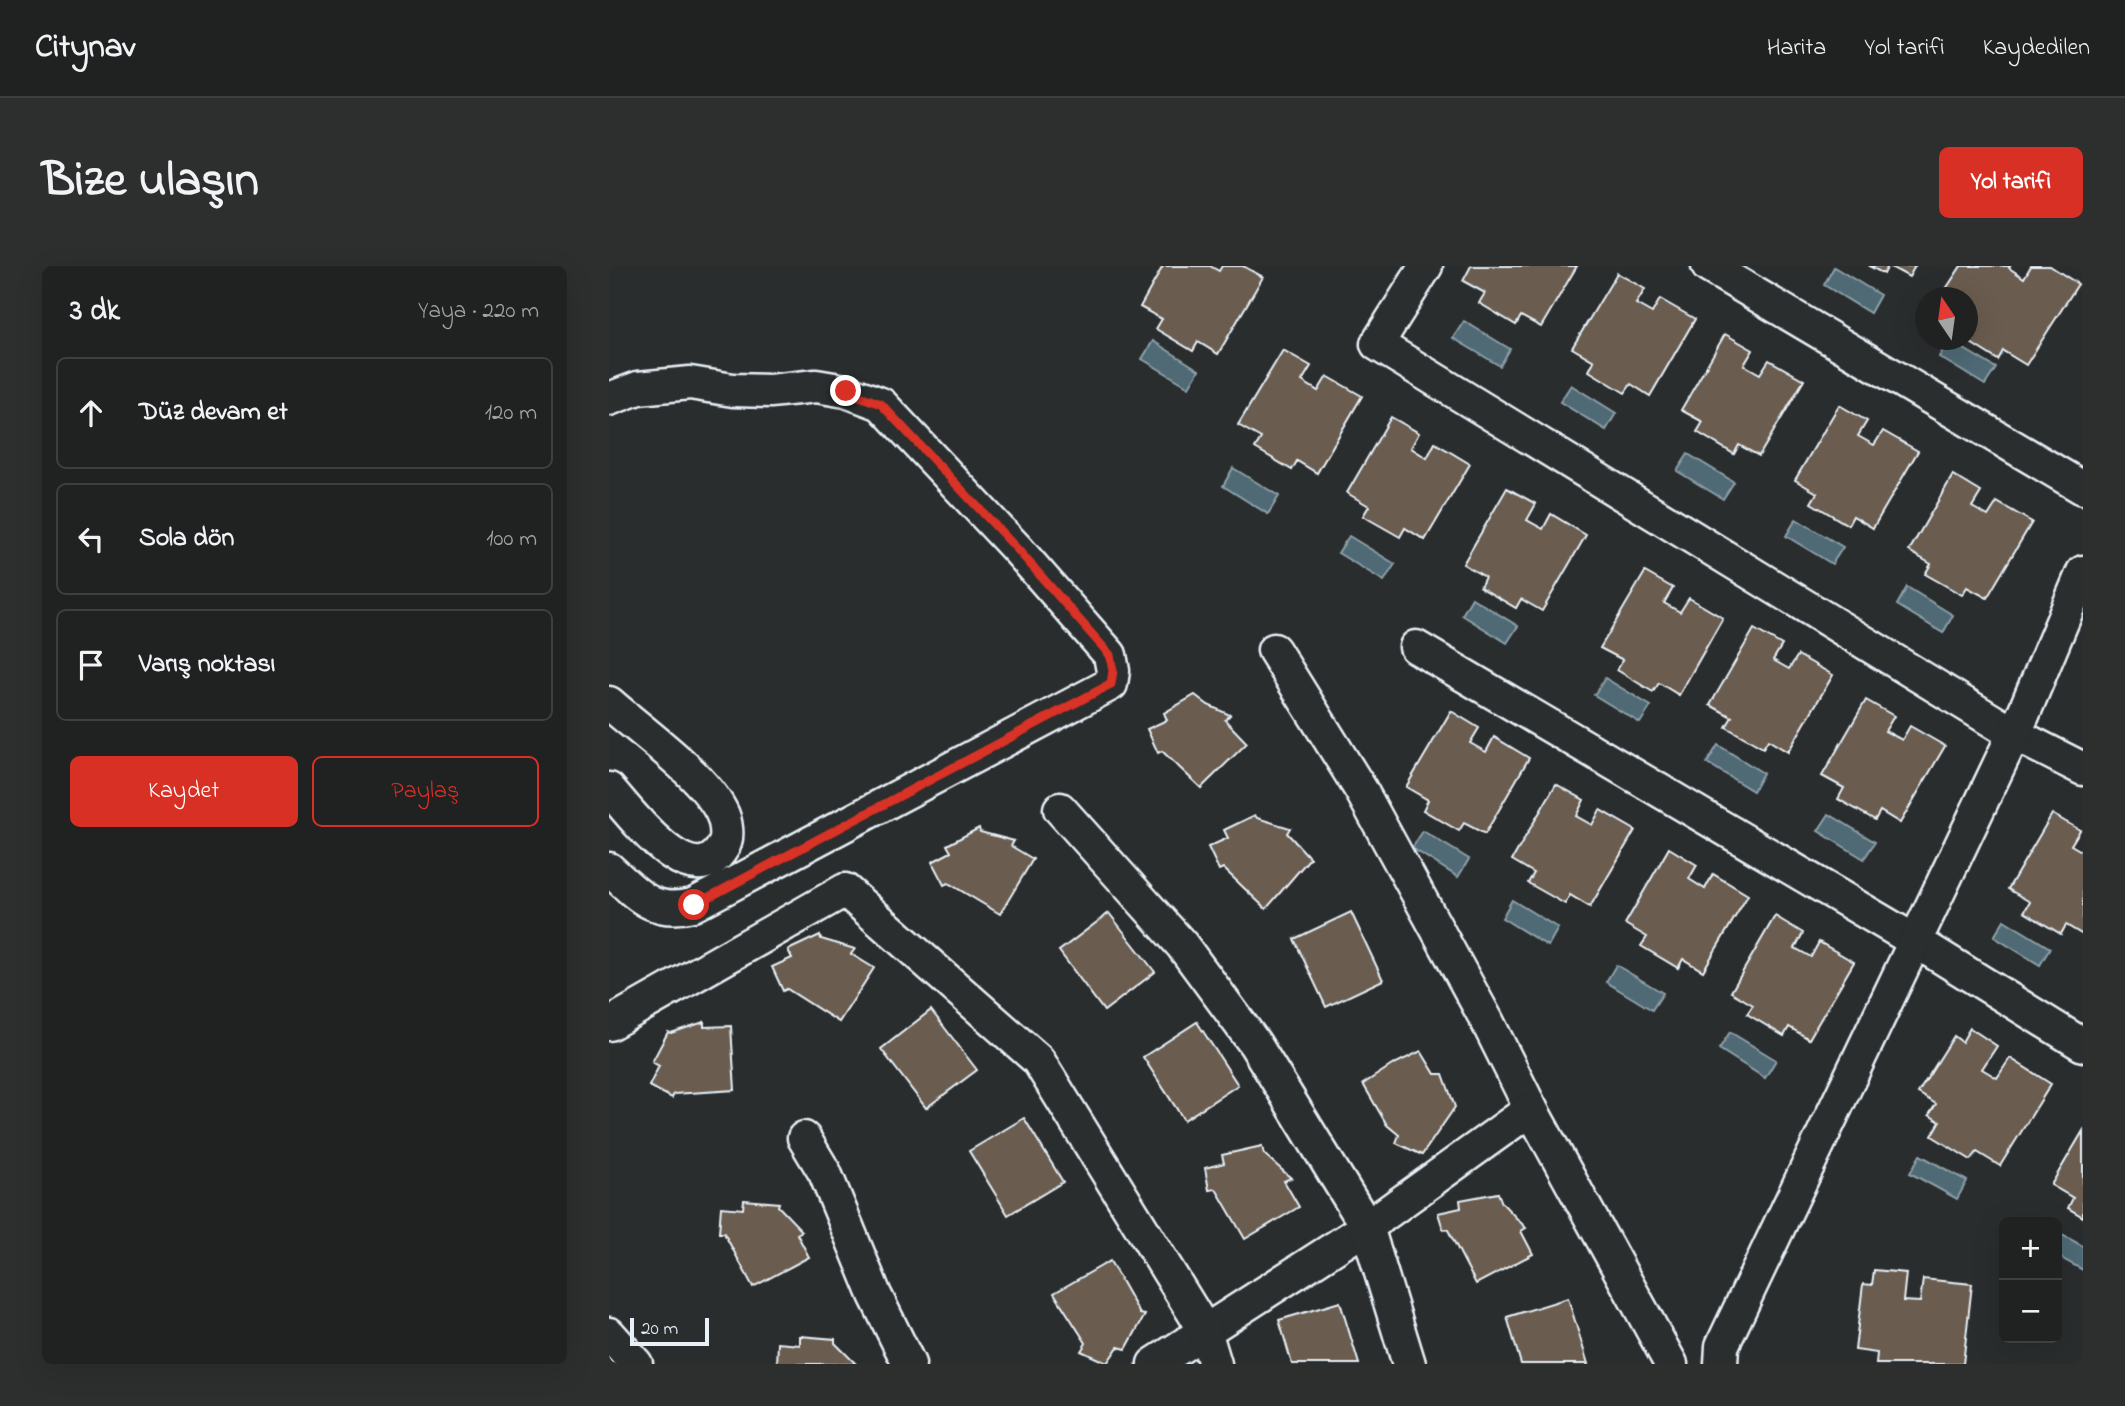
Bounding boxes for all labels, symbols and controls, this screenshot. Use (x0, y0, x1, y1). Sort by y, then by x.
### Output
text: Citynav (35, 24, 135, 72)
text: Harita (1767, 31, 1826, 66)
text: Yol tarifi (1864, 31, 1945, 66)
text: Kaydedilen (1983, 31, 2090, 66)
text: Bize ulaşın (42, 146, 259, 218)
button: Yol tarifi (1939, 147, 2083, 218)
north arrow (1915, 287, 1978, 350)
text: 3 dk (70, 290, 120, 334)
text: Yaya · 220 m (418, 295, 539, 328)
route end (830, 375, 861, 406)
icon: ahead (72, 394, 110, 432)
text: Düz devam et (139, 394, 288, 432)
text: 120 m (485, 397, 537, 430)
icon: left (72, 520, 110, 558)
text: Sola dön (139, 520, 234, 558)
text: 100 m (486, 523, 537, 556)
icon: arrive (72, 646, 110, 684)
text: Varış noktası (139, 646, 275, 684)
button: Kaydet (70, 756, 298, 827)
button: Paylaş (312, 756, 539, 827)
route start (678, 889, 709, 920)
map controls (1999, 1217, 2062, 1343)
button: + (1999, 1217, 2062, 1280)
button: − (1999, 1280, 2062, 1343)
scale bar (630, 1315, 709, 1347)
text: 20 m (641, 1316, 678, 1343)

